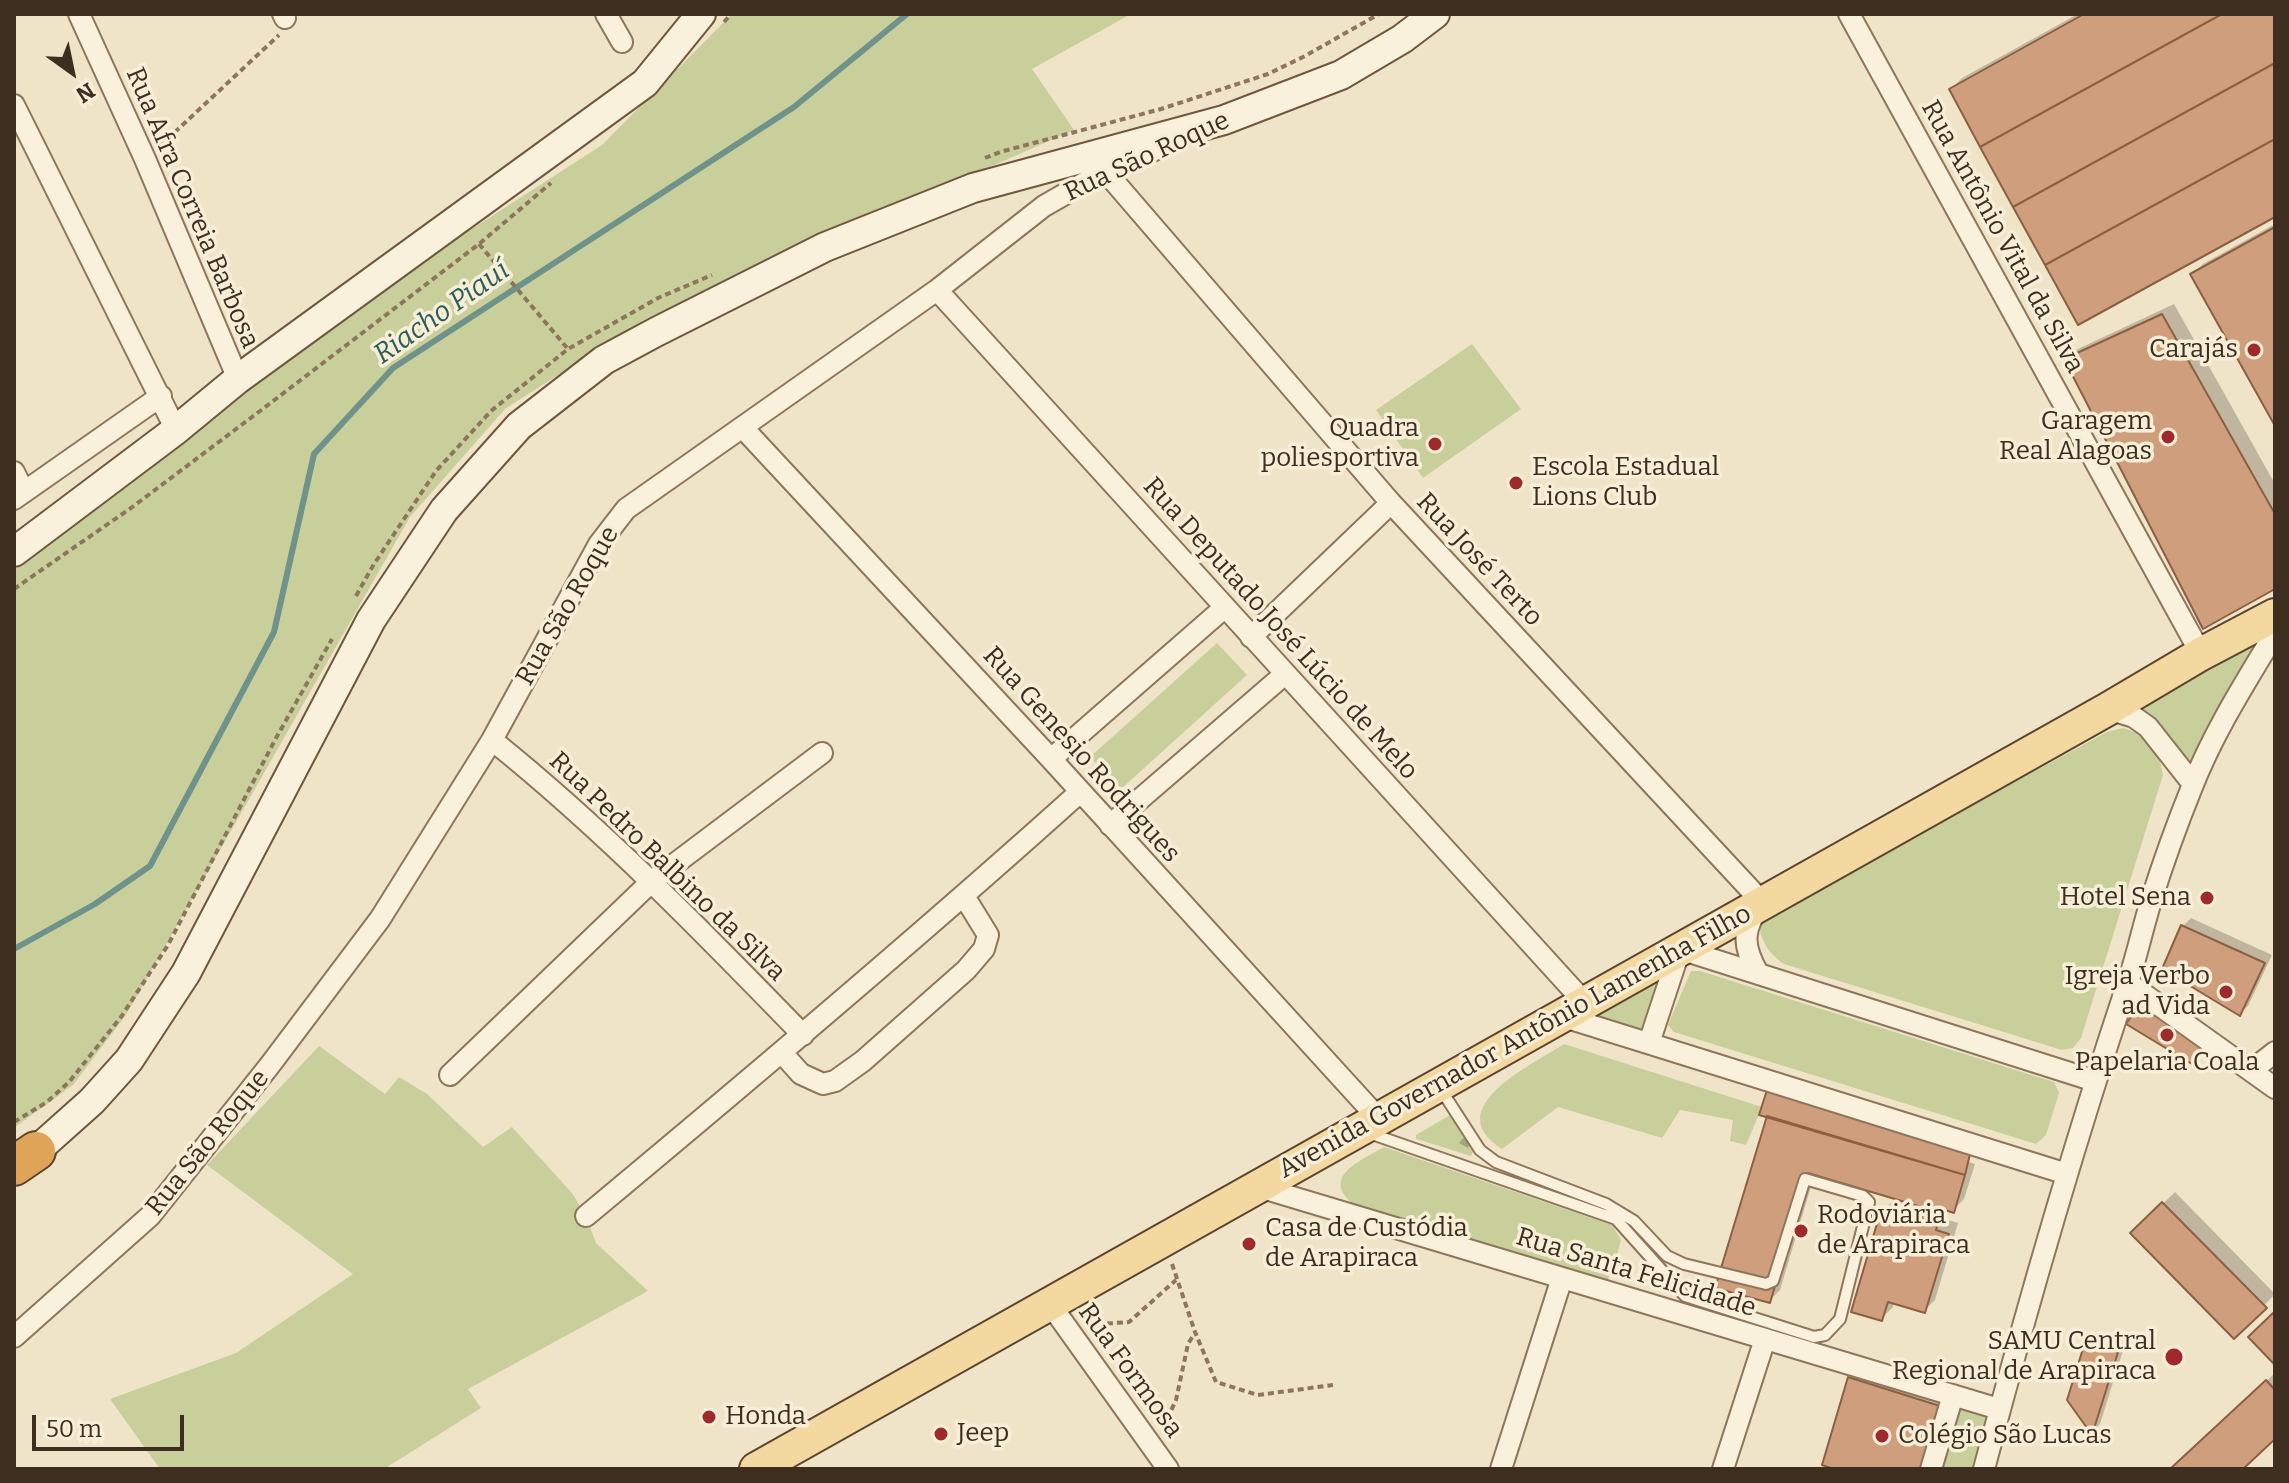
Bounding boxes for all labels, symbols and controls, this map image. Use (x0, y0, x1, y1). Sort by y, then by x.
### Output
north arrow (32, 32, 112, 112)
street label: Rua Afra Correia Barbosa (119, 63, 265, 353)
text: N (71, 77, 100, 108)
street label: Rua Antônio Vital da Silva (1914, 95, 2090, 379)
street label: Rua São Roque (1060, 105, 1234, 209)
water label: Riacho Piauí (368, 254, 516, 372)
place label: Carajás (2149, 334, 2238, 366)
marker: Carajás (2245, 341, 2263, 359)
place label: Garagem Real Alagoas (1999, 406, 2152, 468)
place label: Quadra poliesportiva (1261, 413, 1419, 474)
marker: Garagem Real Alagoas (2159, 428, 2177, 446)
marker: Quadra poliesportiva (1426, 435, 1444, 453)
place label: Escola Estadual Lions Club (1532, 452, 1719, 514)
street label: Rua Deputado José Lúcio de Melo (1136, 472, 1424, 786)
marker: Escola Estadual Lions Club (1507, 474, 1525, 492)
street label: Rua José Terto (1409, 487, 1549, 633)
street label: Rua São Roque (510, 521, 626, 691)
street label: Rua Genesio Rodrigues (976, 641, 1186, 869)
street label: Rua Pedro Balbino da Silva (542, 746, 792, 988)
place label: Hotel Sena (2060, 882, 2191, 914)
marker: Hotel Sena (2198, 889, 2216, 907)
street label: Avenida Governador Antônio Lamenha Filho (1273, 898, 1757, 1186)
place label: Igreja Verbo ad Vida (2065, 961, 2210, 1022)
marker: Igreja Verbo ad Vida (2217, 983, 2235, 1001)
marker: Papelaria Coala (2158, 1026, 2176, 1044)
place label: Papelaria Coala (2075, 1047, 2259, 1079)
street label: Rua São Roque (140, 1064, 276, 1222)
place label: Rodoviária de Arapiraca (1817, 1200, 1970, 1262)
place label: Casa de Custódia de Arapiraca (1265, 1213, 1468, 1274)
street label: Rua Santa Felicidade (1512, 1222, 1760, 1324)
marker: Rodoviária de Arapiraca (1792, 1222, 1810, 1240)
marker: Casa de Custódia de Arapiraca (1240, 1235, 1258, 1253)
street label: Rua Formosa (1071, 1298, 1189, 1444)
place label: SAMU Central Regional de Arapiraca (1892, 1326, 2156, 1388)
marker: SAMU Central Regional de Arapiraca (2163, 1346, 2185, 1368)
scale bar (36, 1399, 188, 1449)
place label: Honda (725, 1401, 806, 1433)
marker: Honda (700, 1408, 718, 1426)
text: 50 m (46, 1415, 102, 1443)
place label: Jeep (957, 1418, 1009, 1450)
place label: Colégio São Lucas (1898, 1420, 2112, 1452)
marker: Jeep (932, 1425, 950, 1443)
marker: Colégio São Lucas (1873, 1427, 1891, 1445)

